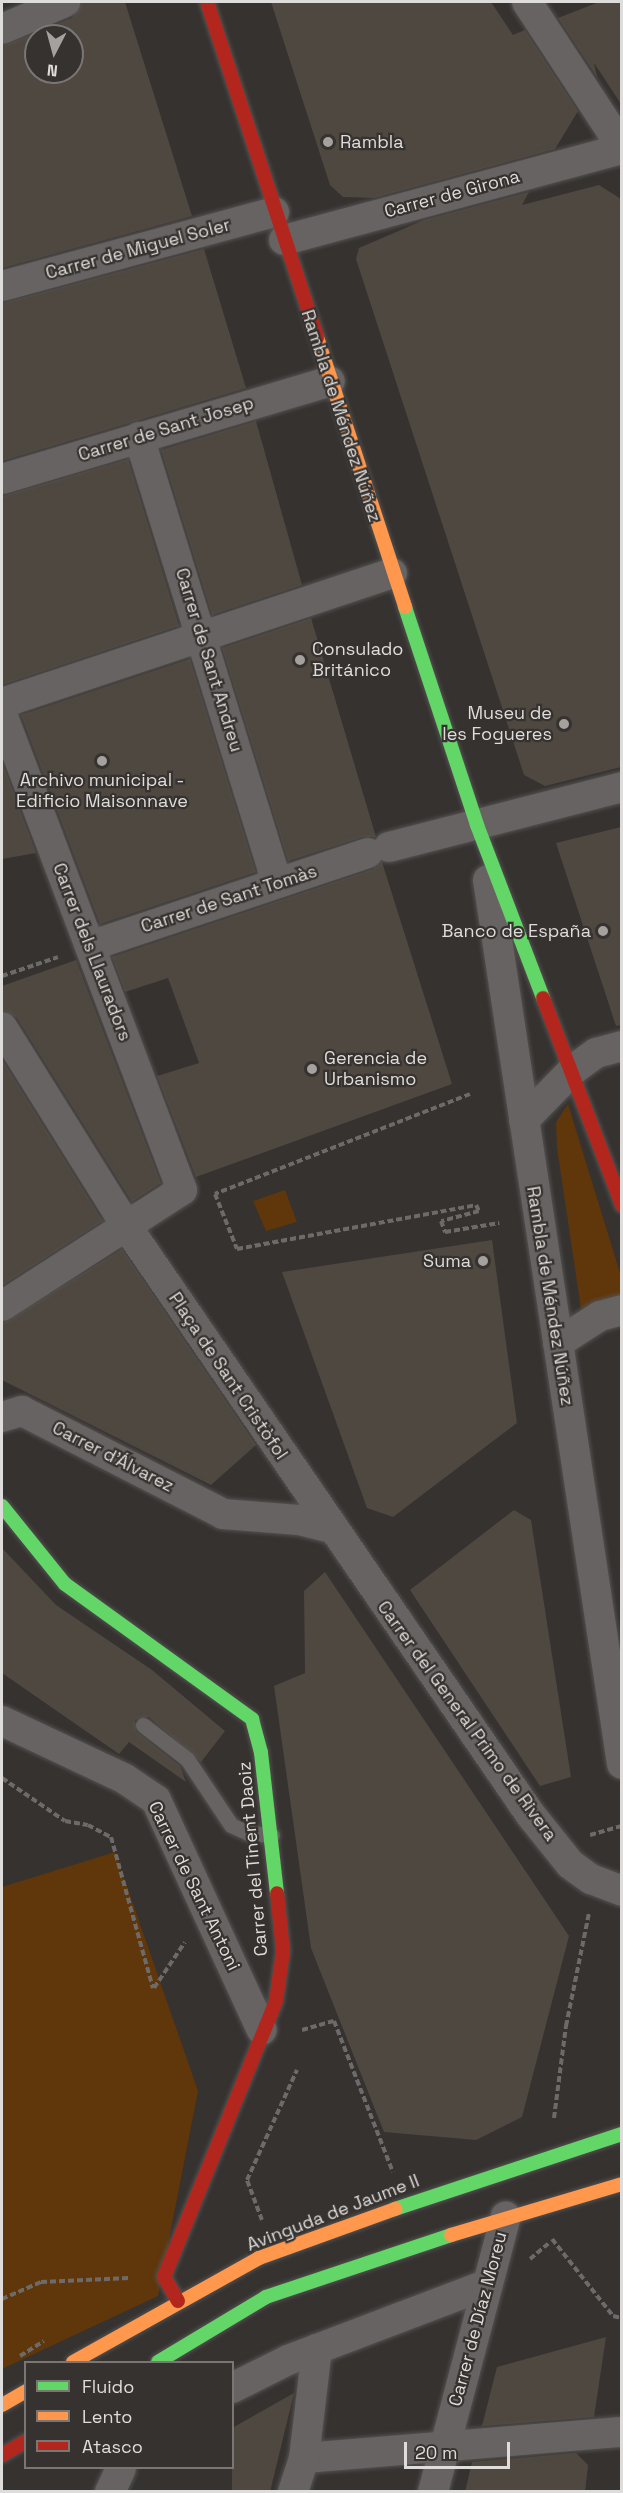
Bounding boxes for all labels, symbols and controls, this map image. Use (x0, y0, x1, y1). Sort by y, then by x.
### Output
north arrow (24, 24, 84, 84)
text: N (46, 59, 59, 81)
place label: Rambla (340, 131, 404, 153)
marker: Rambla (321, 135, 335, 149)
street label: Carrer de Girona (382, 166, 522, 222)
street label: Carrer de Miguel Soler (43, 214, 233, 284)
street label: Rambla de Méndez Núñez (296, 307, 386, 525)
street label: Carrer de Sant Josep (76, 392, 256, 466)
street label: Carrer de Sant Andreu (171, 565, 247, 755)
place label: Consulado Británico (312, 639, 403, 682)
marker: Consulado Británico (293, 653, 307, 667)
place label: Museu de les Fogueres (442, 703, 552, 746)
marker: Museu de les Fogueres (557, 717, 571, 731)
marker: Archivo municipal - Edificio Maisonnave (95, 754, 109, 768)
place label: Archivo municipal - Edificio Maisonnave (16, 770, 188, 812)
street label: Carrer dels Llauradors (48, 860, 136, 1044)
street label: Carrer de Sant Tomàs (138, 860, 320, 938)
place label: Banco de España (441, 920, 591, 942)
marker: Banco de España (596, 924, 610, 938)
place label: Gerencia de Urbanismo (324, 1048, 427, 1090)
marker: Gerencia de Urbanismo (305, 1062, 319, 1076)
street label: Rambla de Méndez Núñez (522, 1185, 578, 1407)
place label: Suma (423, 1250, 471, 1272)
marker: Suma (476, 1254, 490, 1268)
street label: Plaça de Sant Cristòfol (164, 1288, 292, 1464)
street label: Carrer d'Álvarez (49, 1417, 177, 1497)
street label: Carrer del General Primo de Rivera (373, 1597, 561, 1845)
street label: Carrer del Tinent Daoiz (234, 1761, 272, 1957)
street label: Carrer de Sant Antoni (144, 1798, 244, 1974)
street label: Avinguda de Jaume II (244, 2170, 422, 2256)
street label: Carrer de Díaz Moreu (444, 2229, 512, 2409)
legend (24, 2361, 234, 2469)
text: Fluido (82, 2375, 134, 2398)
text: Lento (82, 2405, 132, 2428)
scale bar (407, 2430, 514, 2468)
text: Atasco (82, 2435, 143, 2458)
text: 20 m (415, 2441, 458, 2464)

